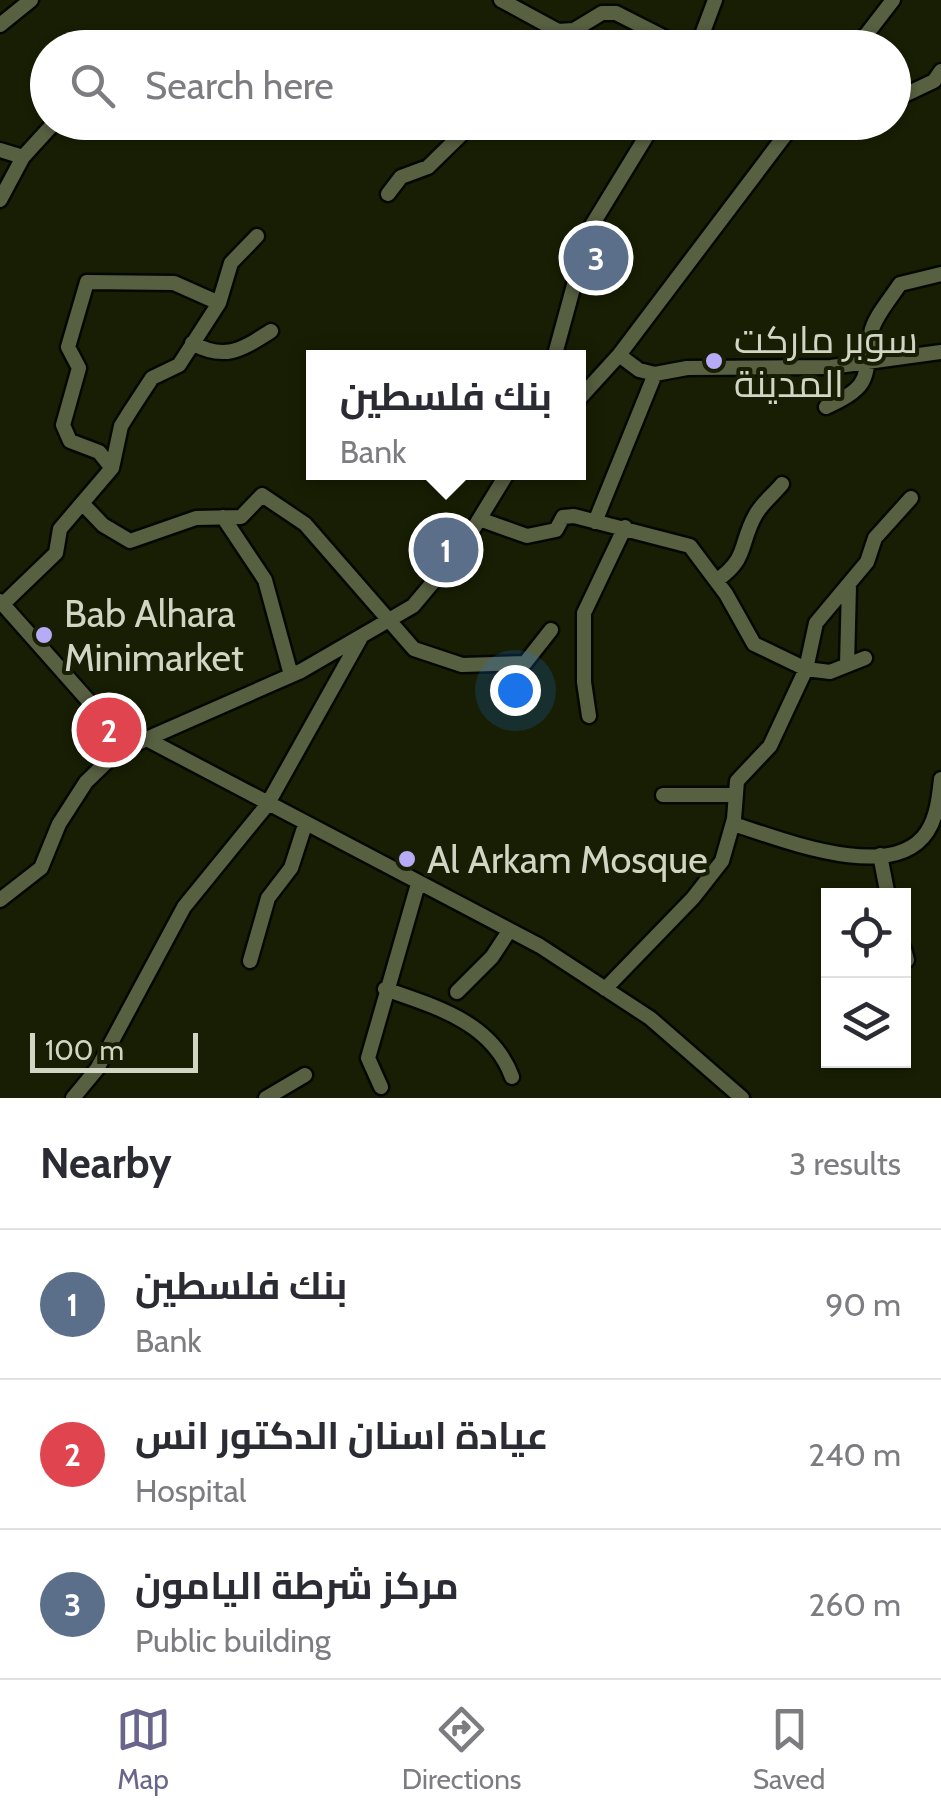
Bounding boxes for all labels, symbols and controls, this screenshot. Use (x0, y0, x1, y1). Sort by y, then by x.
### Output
search box (30, 30, 911, 140)
icon: search (65, 58, 120, 113)
text: Search here (145, 62, 334, 109)
pin: 3 (564, 220, 628, 296)
place label: سوبر ماركت المدينة (734, 316, 918, 407)
popup (306, 350, 586, 480)
marker: سوبر ماركت المدينة (703, 350, 725, 372)
text: بنك فلسطين (340, 373, 552, 420)
text: Bank (340, 432, 406, 471)
pin: 1 (414, 512, 478, 588)
place label: Bab Alhara Minimarket (64, 590, 244, 681)
marker: Bab Alhara Minimarket (33, 624, 55, 646)
your location (490, 665, 541, 716)
pin: 2 (76, 692, 142, 768)
place label: Al Arkam Mosque (427, 836, 708, 883)
marker: Al Arkam Mosque (396, 848, 418, 870)
map controls (821, 888, 911, 1068)
button: locate (821, 888, 911, 978)
button: layers (821, 978, 911, 1068)
scale bar (30, 1028, 198, 1072)
text: 100 m (45, 1033, 124, 1067)
text: Nearby (40, 1137, 172, 1189)
text: 3 results (789, 1144, 901, 1183)
text: بنك فلسطين (135, 1262, 347, 1309)
text: 1 (67, 1285, 78, 1324)
text: 90 m (825, 1285, 901, 1324)
text: Bank (135, 1321, 202, 1360)
text: عيادة اسنان الدكتور انس (135, 1412, 549, 1459)
text: 2 (64, 1435, 81, 1474)
text: 240 m (808, 1435, 901, 1474)
text: Hospital (135, 1471, 246, 1510)
text: مركز شرطة اليامون (135, 1562, 459, 1609)
text: 3 (64, 1585, 81, 1624)
text: 260 m (808, 1585, 901, 1624)
text: Public building (135, 1621, 331, 1660)
tab: Map (116, 1702, 171, 1796)
tab: Directions (402, 1702, 521, 1796)
tab: Saved (753, 1702, 825, 1796)

